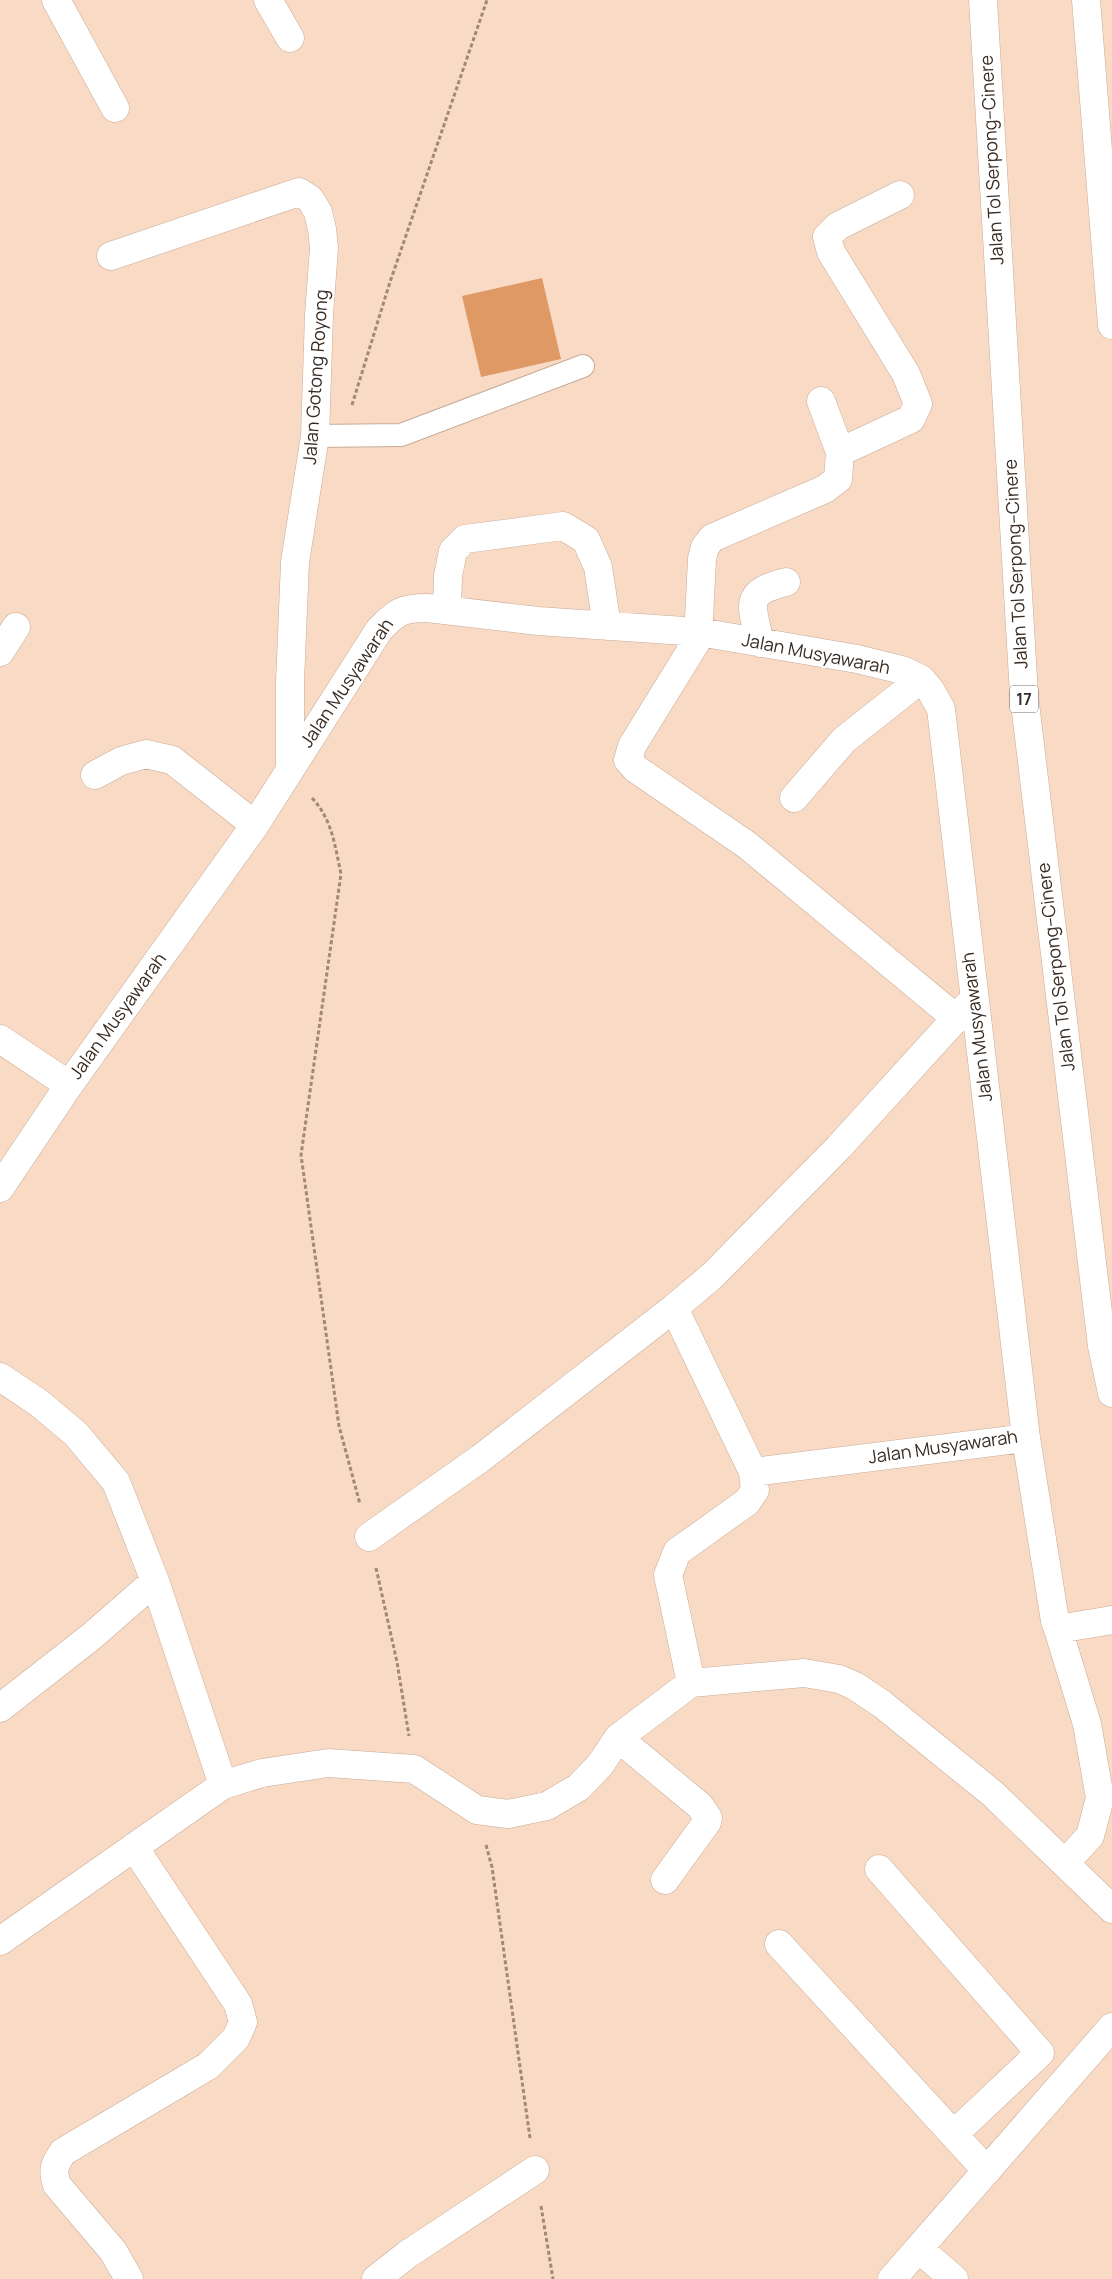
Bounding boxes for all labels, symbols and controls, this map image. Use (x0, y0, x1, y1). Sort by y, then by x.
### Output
street label: Jalan Tol Serpong–Cinere (974, 54, 1008, 266)
street label: Jalan Gotong Royong (297, 289, 333, 465)
street label: Jalan Tol Serpong–Cinere (998, 458, 1032, 670)
street label: Jalan Musyawarah (294, 613, 398, 752)
street label: Jalan Musyawarah (740, 627, 892, 679)
road number: 17 (1010, 686, 1038, 712)
street label: Jalan Tol Serpong–Cinere (1030, 861, 1080, 1073)
street label: Jalan Musyawarah (63, 947, 171, 1083)
street label: Jalan Musyawarah (955, 951, 997, 1103)
street label: Jalan Musyawarah (867, 1424, 1019, 1468)

